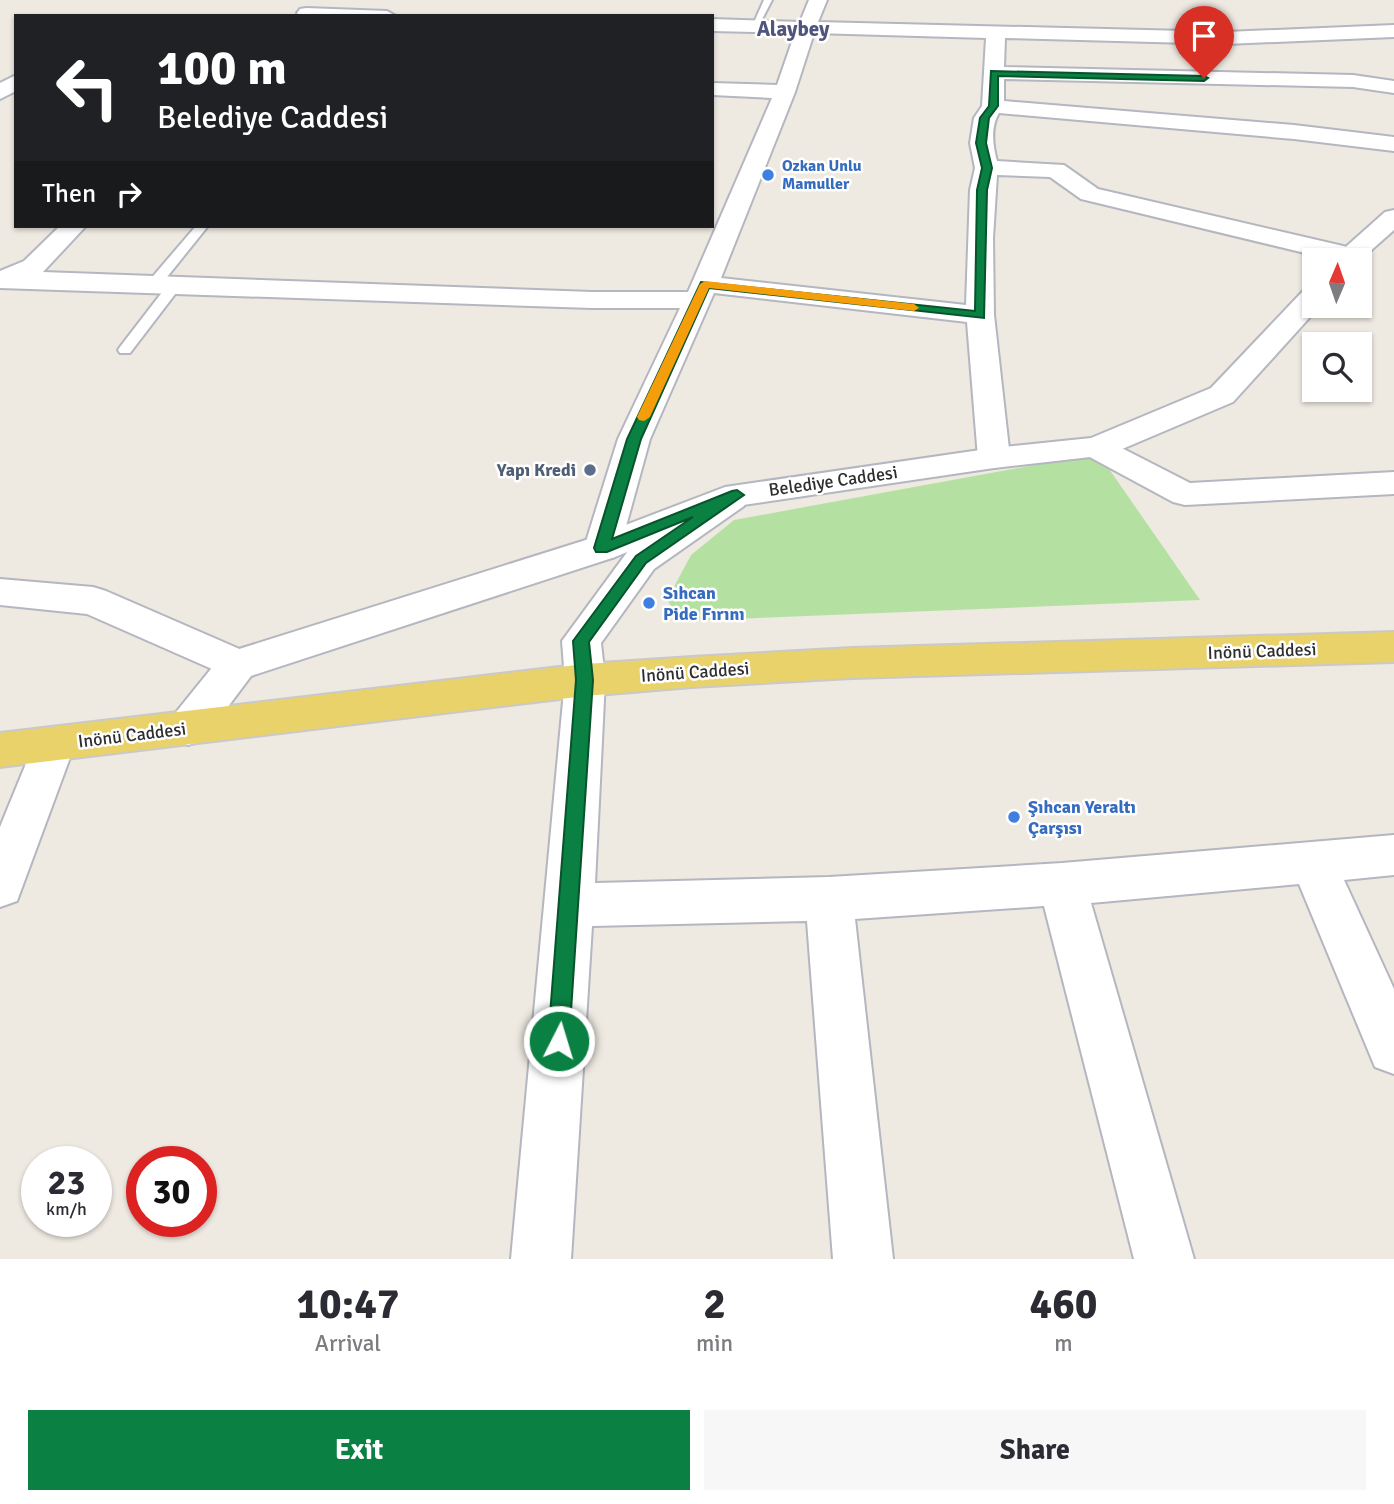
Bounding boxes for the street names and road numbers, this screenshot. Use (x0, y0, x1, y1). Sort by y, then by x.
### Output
street label: Belediye Caddesi (767, 461, 899, 501)
street label: Inönü Caddesi (1207, 638, 1317, 664)
street label: Inönü Caddesi (640, 657, 750, 687)
street label: Inönü Caddesi (77, 717, 187, 753)

